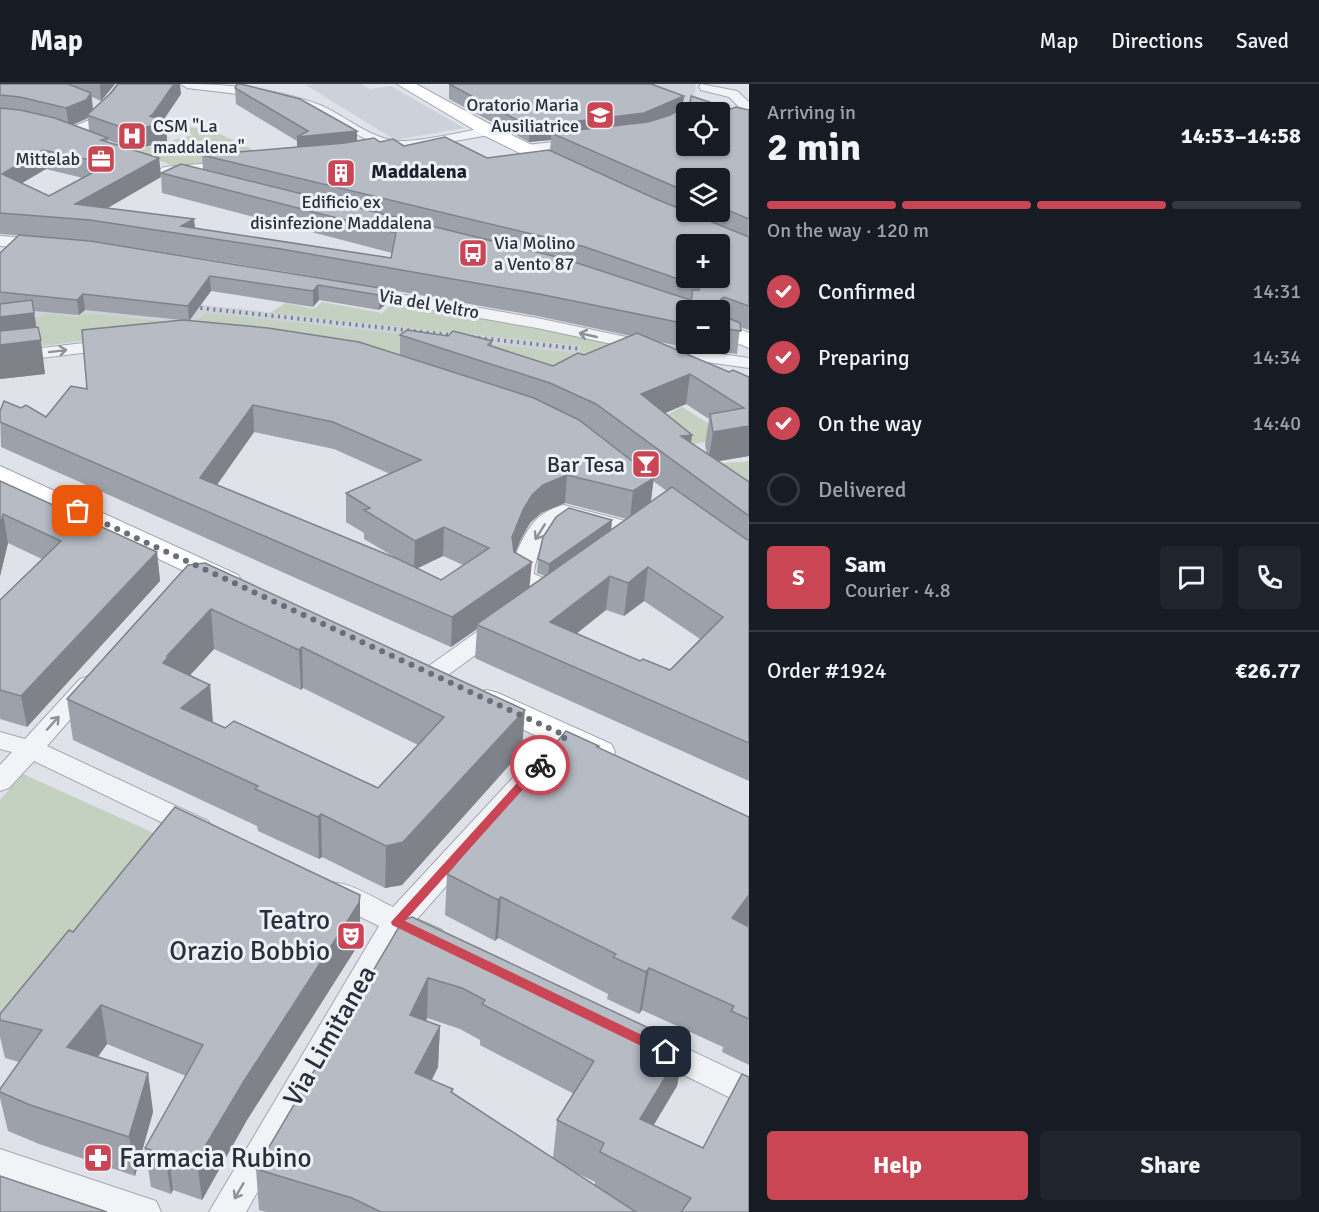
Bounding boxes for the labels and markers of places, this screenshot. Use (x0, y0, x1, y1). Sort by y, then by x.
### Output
place label: Oratorio Maria Ausiliatrice (467, 94, 579, 137)
school or university icon: Oratorio Maria Ausiliatrice (584, 99, 616, 131)
place label: CSM "La maddalena" (153, 115, 245, 158)
hospital icon: CSM "La maddalena" (116, 120, 148, 152)
office icon: Mittelab (85, 143, 117, 175)
place label: Mittelab (15, 148, 80, 170)
building icon: Edificio ex disinfezione Maddalena (325, 157, 357, 189)
place label: Edificio ex disinfezione Maddalena (250, 191, 432, 234)
place label: Via Molino a Vento 87 (494, 232, 575, 275)
bus stop icon: Via Molino a Vento 87 (457, 237, 489, 269)
bar icon: Bar Tesa (630, 448, 662, 480)
place label: Bar Tesa (547, 451, 625, 478)
pin (52, 485, 103, 536)
place label: Teatro Orazio Bobbio (169, 904, 330, 968)
theatre icon: Teatro Orazio Bobbio (335, 920, 367, 952)
pin (640, 1026, 691, 1077)
pharmacy icon: Farmacia Rubino (82, 1142, 114, 1174)
place label: Farmacia Rubino (119, 1142, 312, 1175)

